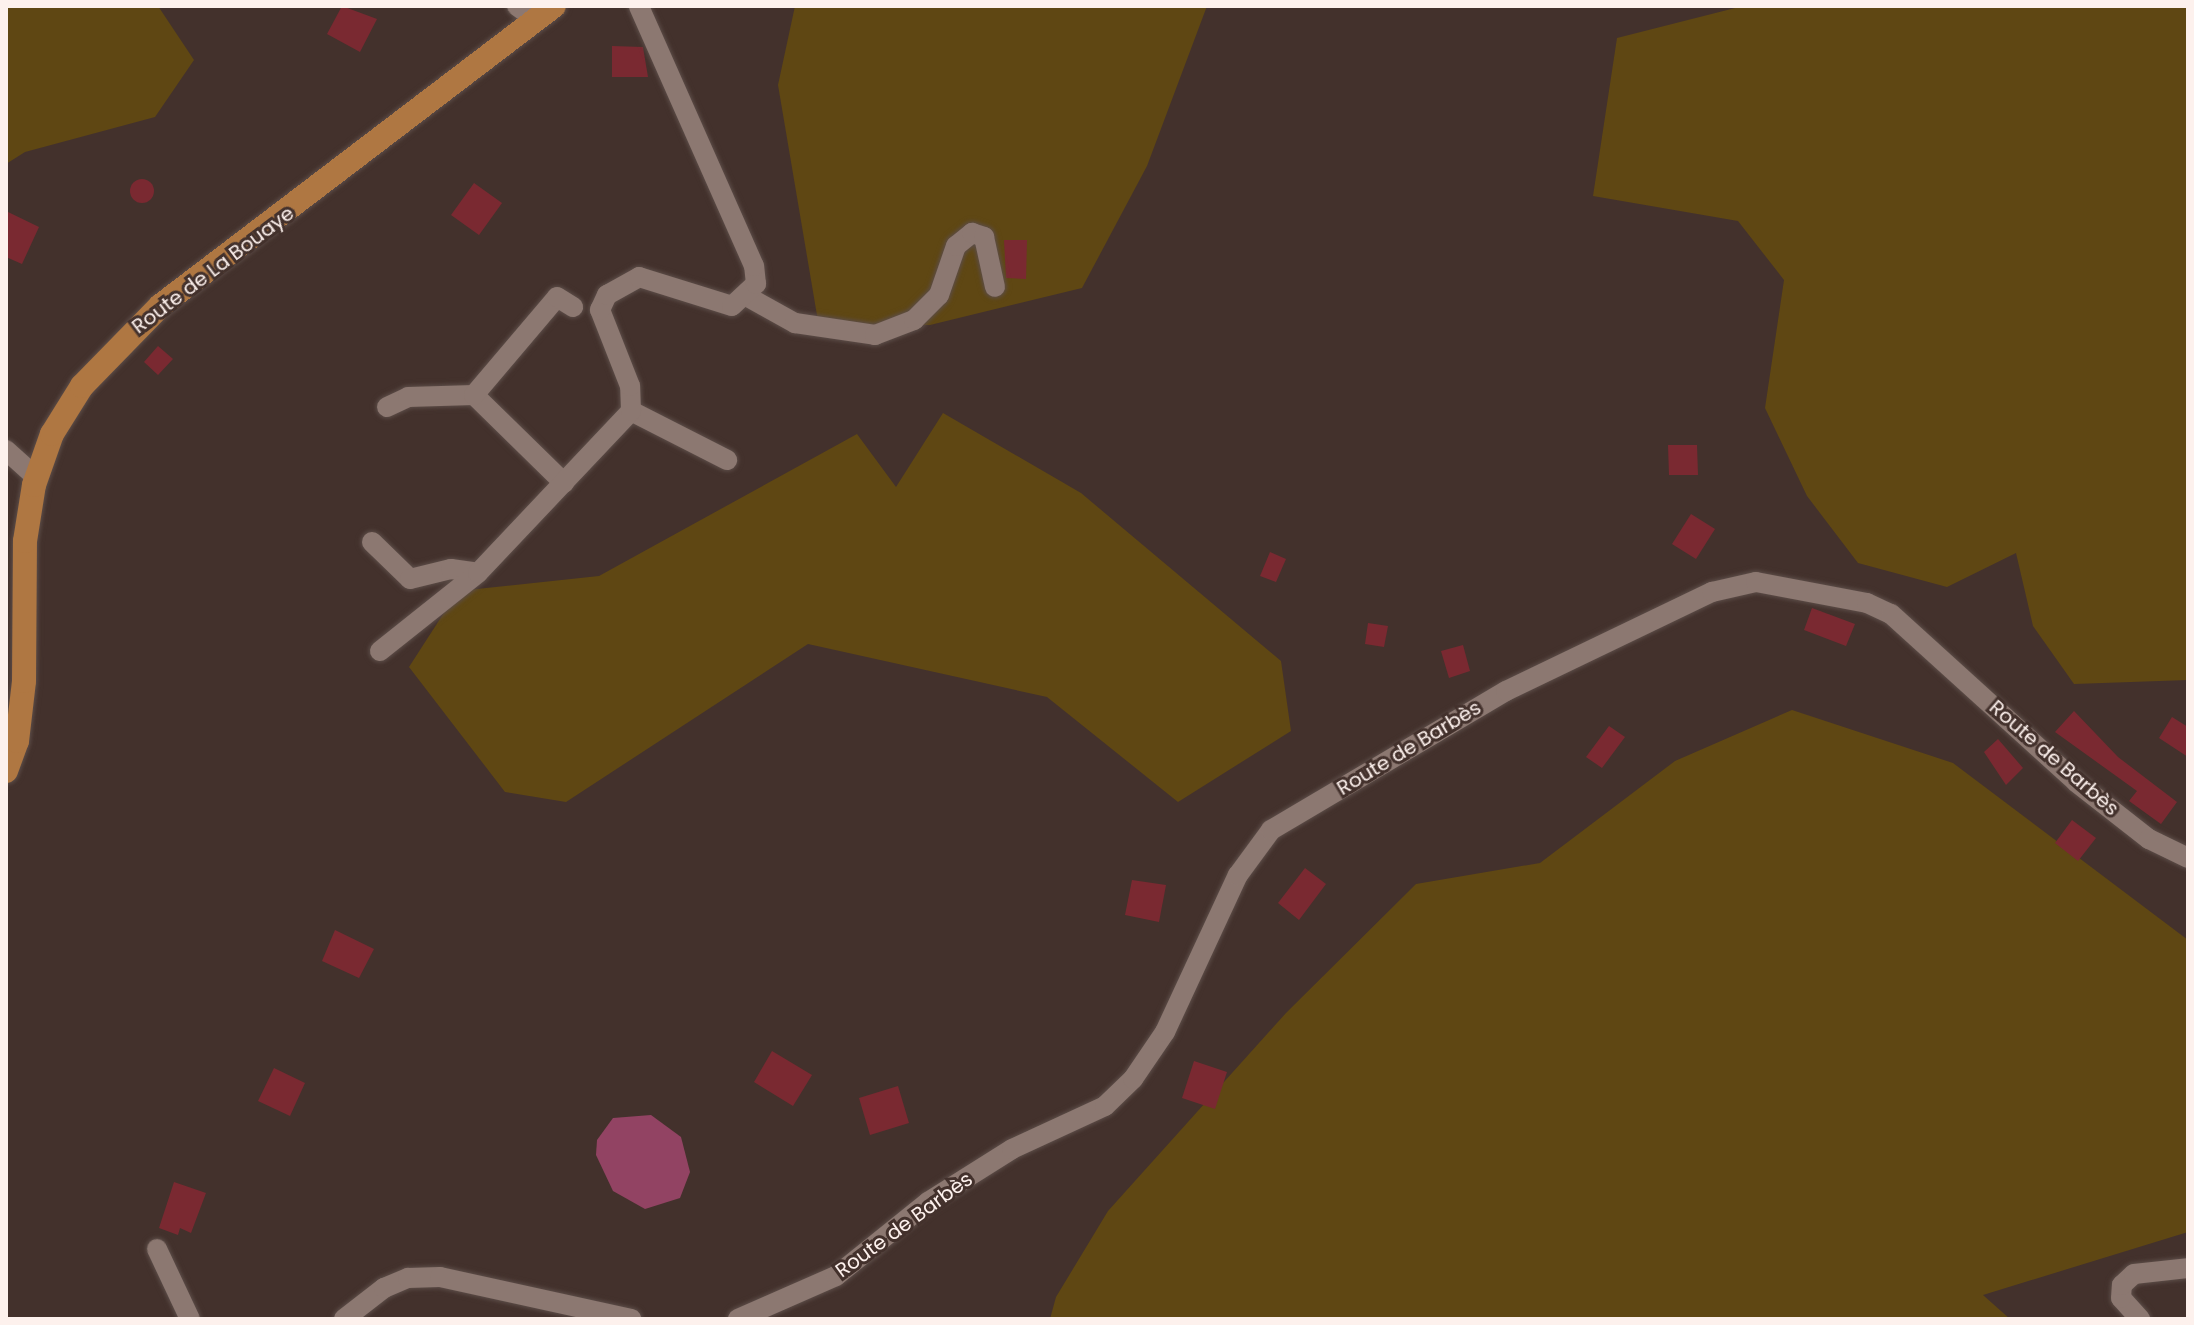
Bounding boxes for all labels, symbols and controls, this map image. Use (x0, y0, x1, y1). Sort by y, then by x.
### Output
street label: Route de La Bouaye (127, 201, 299, 339)
street label: Route de Barbès (1984, 695, 2124, 821)
street label: Route de Barbès (1333, 696, 1485, 800)
street label: Route de Barbès (831, 1167, 977, 1283)

